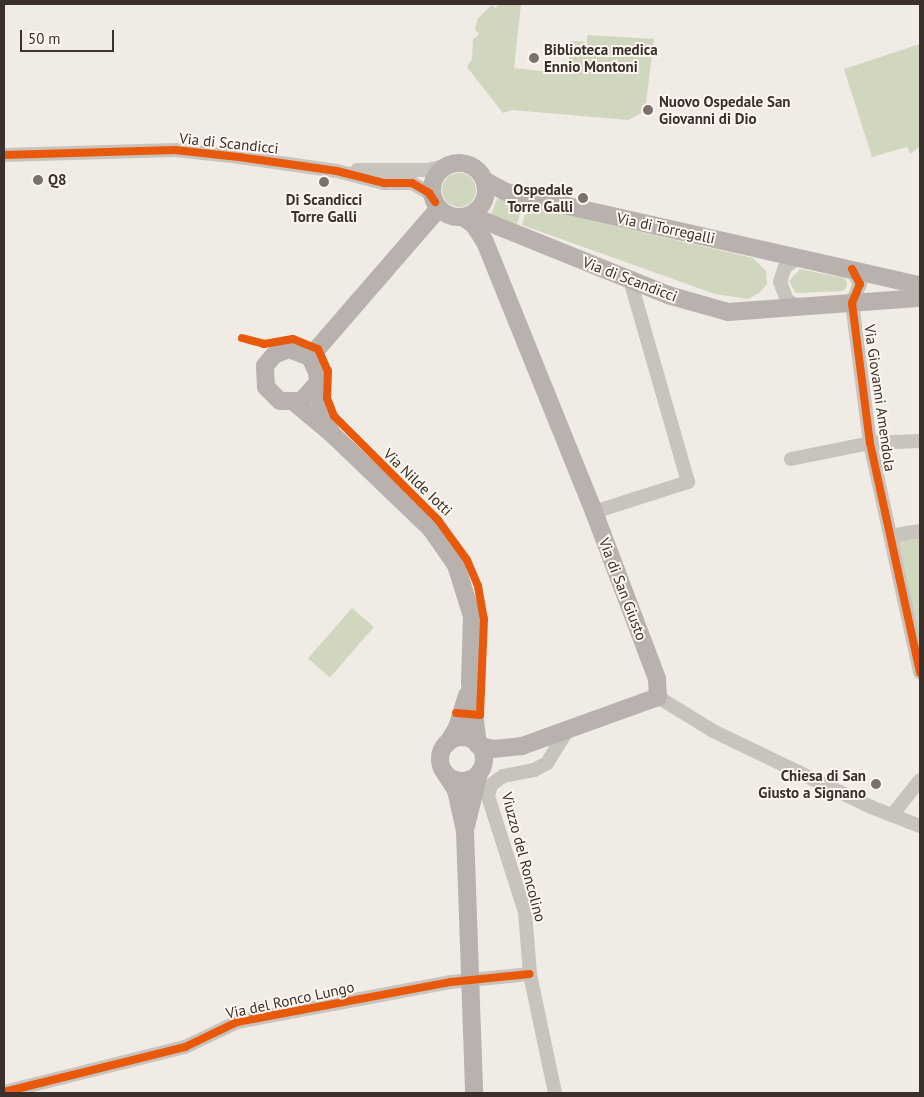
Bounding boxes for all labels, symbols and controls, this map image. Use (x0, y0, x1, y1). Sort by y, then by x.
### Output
scale bar (22, 20, 116, 52)
text: 50 m (28, 29, 61, 48)
place label: Biblioteca medica Ennio Montoni (544, 40, 658, 75)
marker: Biblioteca medica Ennio Montoni (528, 52, 540, 64)
place label: Nuovo Ospedale San Giovanni di Dio (659, 92, 791, 127)
marker: Nuovo Ospedale San Giovanni di Dio (641, 103, 655, 117)
street label: Via di Scandicci (178, 129, 280, 157)
place label: Q8 (48, 171, 67, 189)
marker: Q8 (32, 174, 44, 186)
marker: Di Scandicci Torre Galli (318, 176, 330, 188)
place label: Ospedale Torre Galli (507, 180, 573, 215)
place label: Di Scandicci Torre Galli (286, 190, 362, 225)
marker: Ospedale Torre Galli (577, 192, 589, 204)
street label: Via di Torregalli (615, 209, 717, 247)
street label: Via di Scandicci (580, 253, 680, 305)
street label: Via Giovanni Amendola (861, 323, 899, 473)
street label: Via Nilde Iotti (380, 445, 456, 519)
street label: Via di San Giusto (595, 535, 651, 643)
place label: Chiesa di San Giusto a Signano (758, 766, 866, 801)
marker: Chiesa di San Giusto a Signano (870, 778, 882, 790)
street label: Viuzzo del Roncolino (498, 790, 550, 924)
street label: Via del Ronco Lungo (224, 978, 356, 1022)

